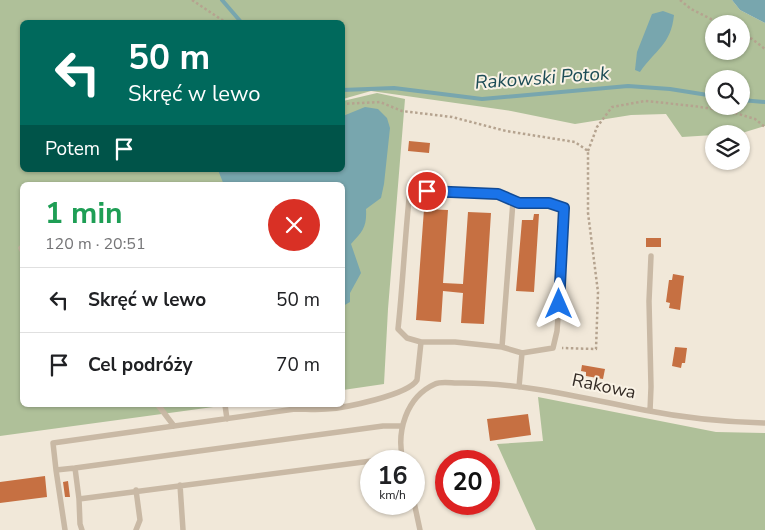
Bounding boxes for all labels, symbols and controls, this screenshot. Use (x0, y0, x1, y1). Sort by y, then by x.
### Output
map controls (705, 15, 750, 170)
button: sound (705, 15, 750, 60)
text: 50 m (128, 34, 210, 81)
icon: left (45, 40, 110, 105)
water label: Rakowski Potok (474, 60, 611, 96)
button: search (705, 70, 750, 115)
text: Skręć w lewo (128, 79, 261, 109)
button: layers (705, 125, 750, 170)
icon: arrive (110, 135, 138, 163)
text: Potem (45, 136, 100, 162)
pin (406, 170, 448, 212)
icon: arrive (413, 177, 441, 205)
text: 1 min (45, 193, 123, 234)
button: close (268, 199, 320, 251)
text: 120 m · 20:51 (45, 233, 146, 255)
position arrow (532, 277, 584, 329)
icon: left (45, 286, 73, 314)
text: Skręć w lewo (88, 287, 206, 313)
text: 50 m (276, 287, 320, 313)
icon: arrive (45, 351, 73, 379)
text: Cel podróży (88, 352, 192, 378)
text: 70 m (276, 352, 320, 378)
street label: Rakowa (570, 368, 638, 404)
speed limit sign: 20 (435, 450, 500, 515)
text: 16 (377, 459, 408, 493)
text: km/h (379, 487, 406, 503)

